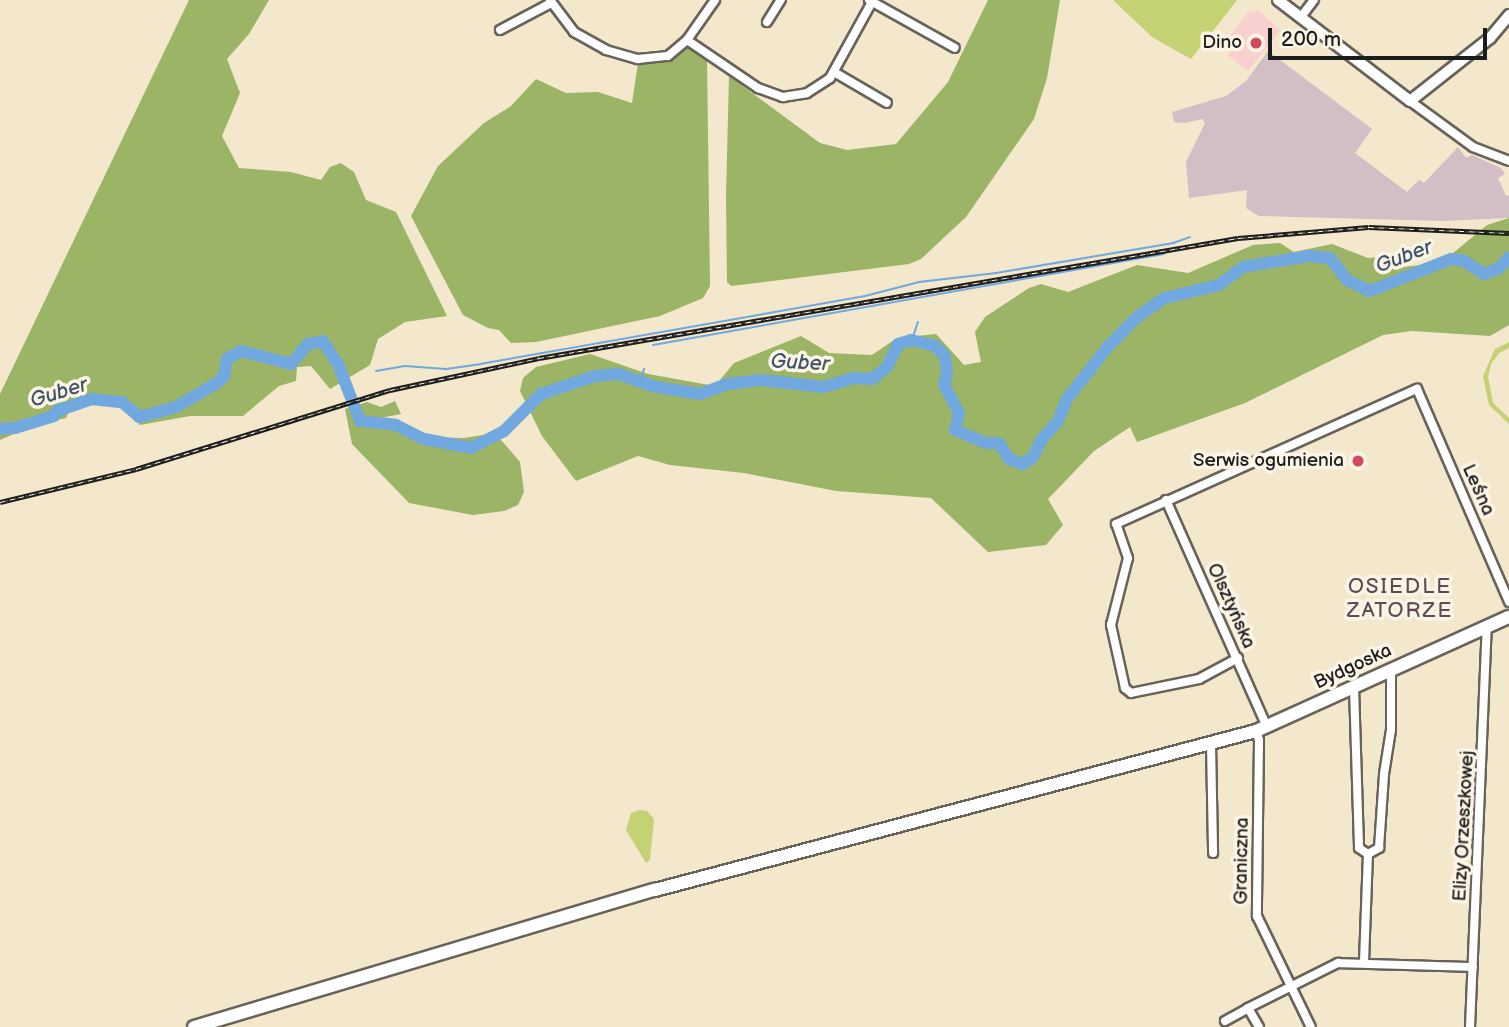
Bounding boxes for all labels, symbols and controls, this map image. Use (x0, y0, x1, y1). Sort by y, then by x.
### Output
scale bar (1271, 14, 1490, 58)
text: 200 m (1281, 27, 1341, 52)
place label: Dino (1202, 32, 1242, 54)
marker: Dino (1248, 35, 1264, 51)
water label: Guber (1372, 235, 1436, 279)
water label: Guber (770, 349, 830, 377)
water label: Guber (27, 372, 91, 414)
place label: Serwis ogumienia (1193, 450, 1344, 472)
marker: Serwis ogumienia (1350, 453, 1366, 469)
street label: Leśna (1457, 461, 1499, 519)
street label: Olsztyńska (1202, 560, 1260, 652)
district label: OSIEDLE ZATORZE (1348, 574, 1452, 624)
street label: Bydgoska (1311, 639, 1395, 695)
street label: Elizy Orzeszkowej (1449, 749, 1479, 903)
street label: Graniczna (1230, 817, 1254, 905)

